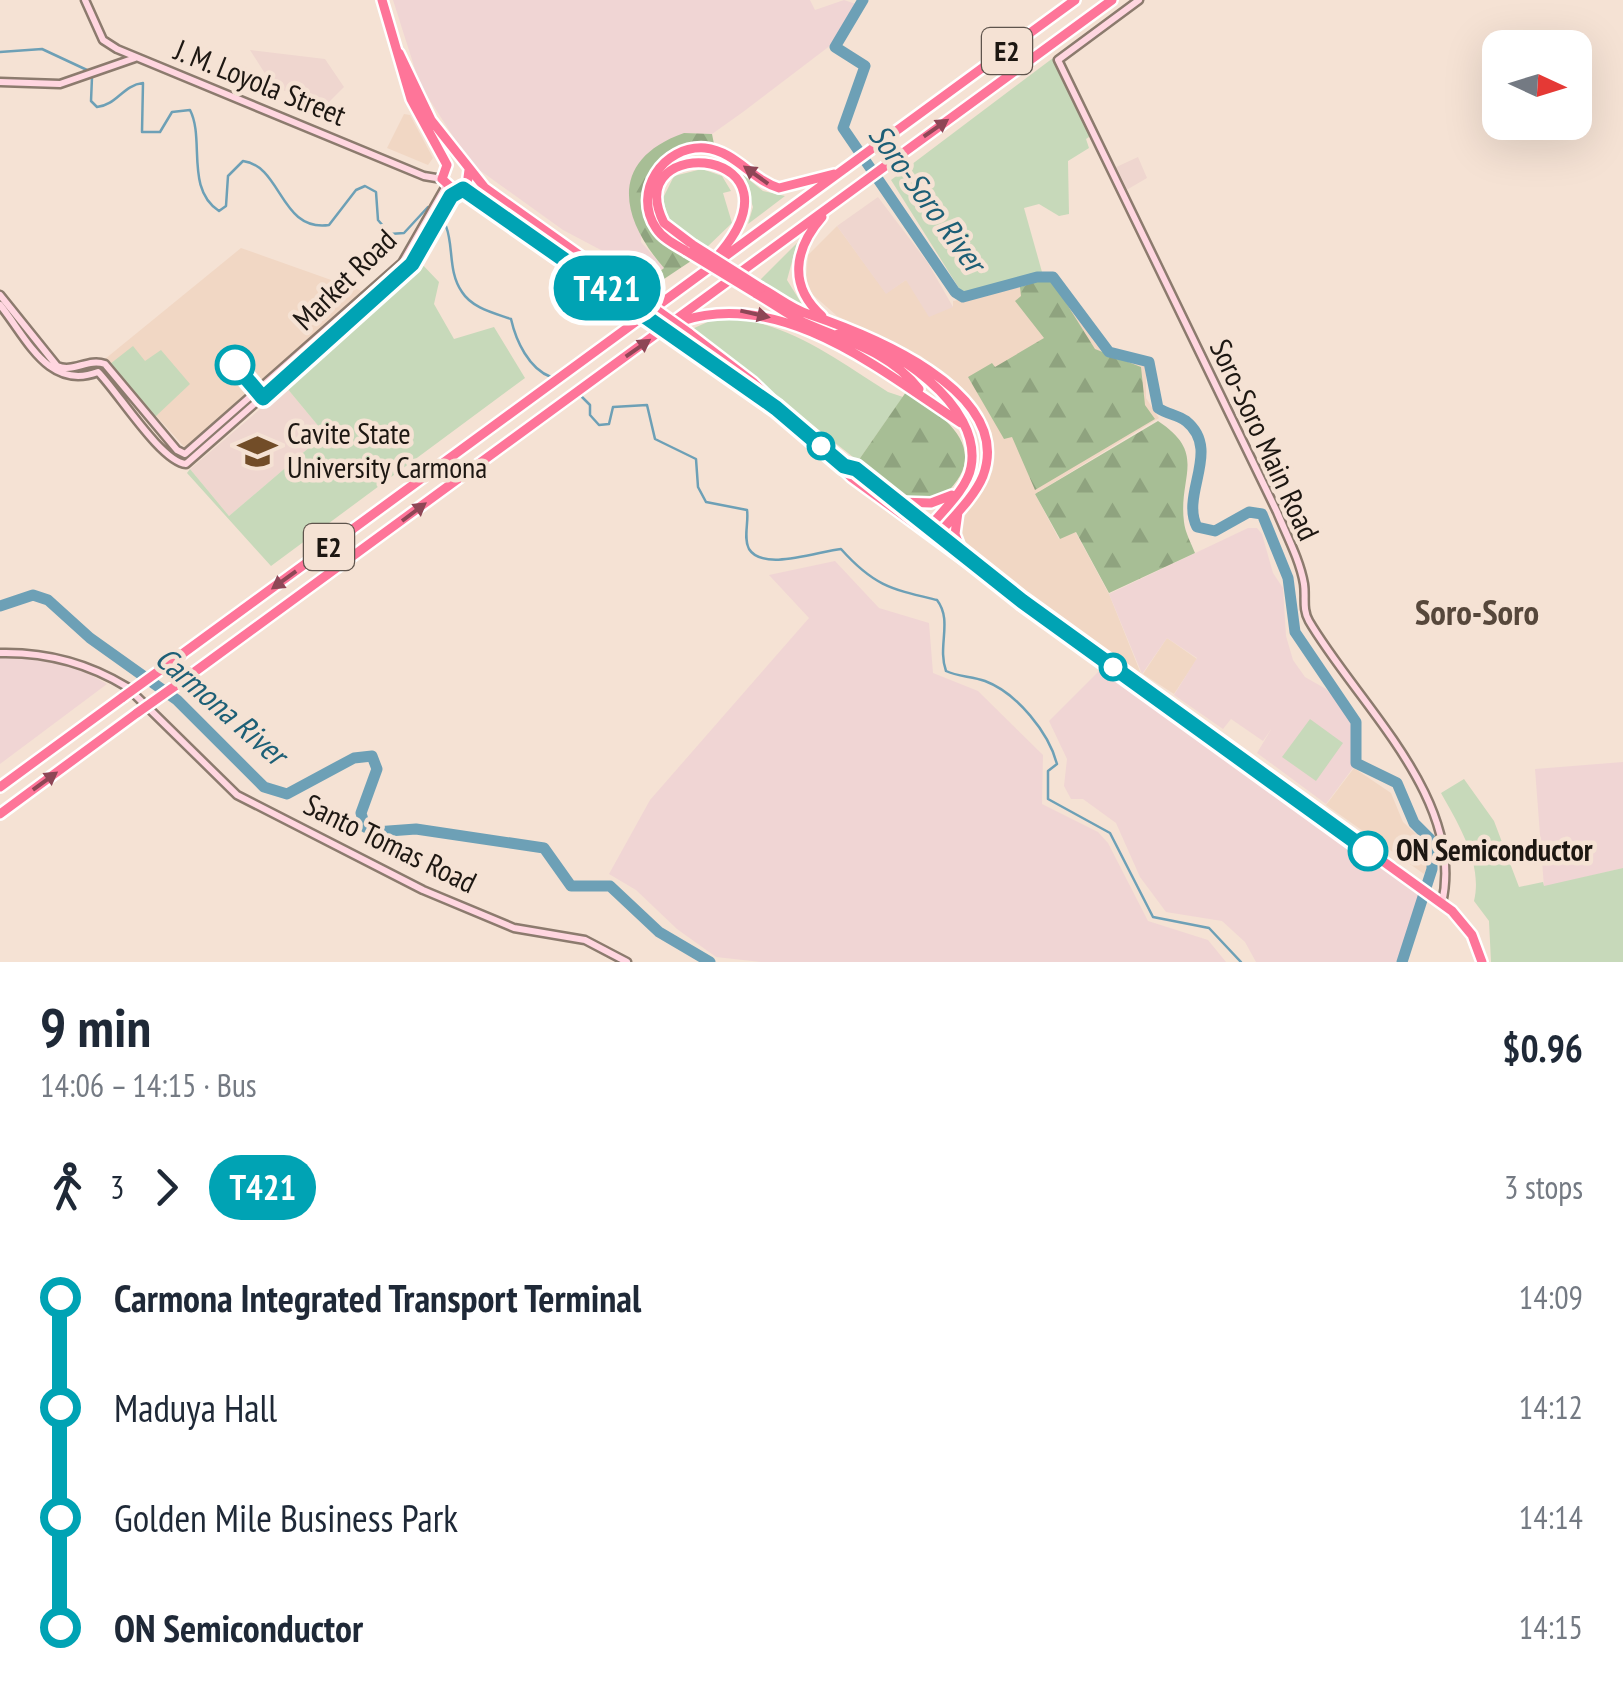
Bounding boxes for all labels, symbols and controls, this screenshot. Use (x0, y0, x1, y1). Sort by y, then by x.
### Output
road number: E2 (982, 28, 1032, 74)
street label: J. M. Loyola Street (168, 29, 353, 134)
north arrow (1482, 30, 1592, 140)
map controls (1482, 30, 1592, 140)
water label: Soro-Soro River (860, 115, 998, 283)
one-way arrow (922, 119, 949, 138)
one-way arrow (742, 166, 769, 185)
street label: Market Road (284, 220, 404, 338)
line badge: T421 (537, 256, 677, 320)
text: T421 (574, 265, 640, 311)
one-way arrow (740, 307, 771, 323)
street label: Soro-Soro Main Road (1202, 333, 1329, 546)
one-way arrow (624, 339, 651, 358)
unlabelled marker (216, 346, 254, 384)
place label: Cavite State University Carmona (287, 413, 487, 486)
school or university icon: Cavite State University Carmona (236, 430, 278, 472)
unlabelled marker (808, 433, 834, 459)
one-way arrow (401, 503, 427, 523)
road number: E2 (304, 524, 354, 570)
one-way arrow (271, 570, 298, 589)
district label: Soro-Soro (1415, 589, 1539, 635)
water label: Carmona River (147, 637, 299, 777)
unlabelled marker (1100, 654, 1126, 680)
one-way arrow (32, 771, 58, 791)
street label: Santo Tomas Road (298, 784, 483, 901)
place label: ON Semiconductor (1396, 830, 1593, 869)
marker: ON Semiconductor (1349, 832, 1387, 870)
text: 9 min (40, 991, 151, 1062)
text: $0.96 (1502, 1023, 1583, 1072)
text: 14:06 – 14:15 · Bus (40, 1064, 257, 1106)
icon: walk (40, 1160, 95, 1215)
icon: forward (139, 1160, 194, 1215)
text: T421 (229, 1164, 296, 1210)
text: 3 (110, 1166, 124, 1208)
text: 3 stops (1504, 1166, 1583, 1208)
text: Carmona Integrated Transport Terminal (114, 1273, 641, 1322)
text: 14:09 (1519, 1276, 1583, 1318)
text: Maduya Hall (114, 1383, 277, 1432)
text: 14:12 (1519, 1386, 1583, 1428)
text: Golden Mile Business Park (114, 1493, 458, 1542)
text: 14:14 (1519, 1496, 1583, 1538)
text: ON Semiconductor (114, 1603, 363, 1652)
text: 14:15 (1519, 1606, 1583, 1648)

